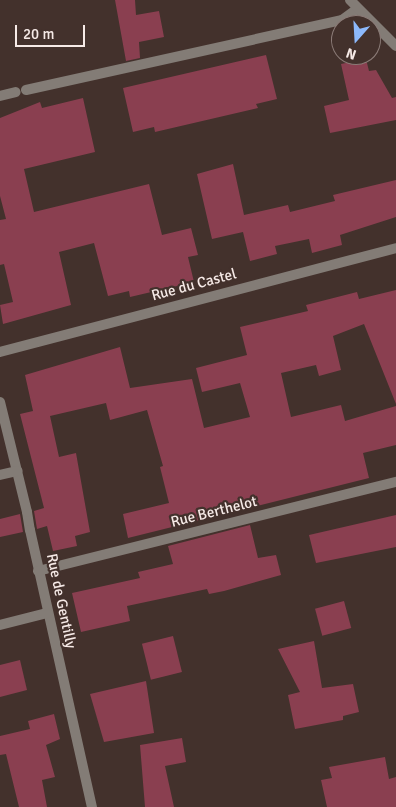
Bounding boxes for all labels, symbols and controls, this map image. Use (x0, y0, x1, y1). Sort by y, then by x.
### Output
scale bar (18, 15, 88, 47)
north arrow (331, 15, 381, 65)
text: 20 m (23, 25, 54, 43)
text: N (344, 44, 359, 63)
street label: Rue du Castel (150, 265, 238, 305)
street label: Rue Berthelot (169, 493, 259, 531)
street label: Rue de Gentilly (42, 552, 80, 650)

